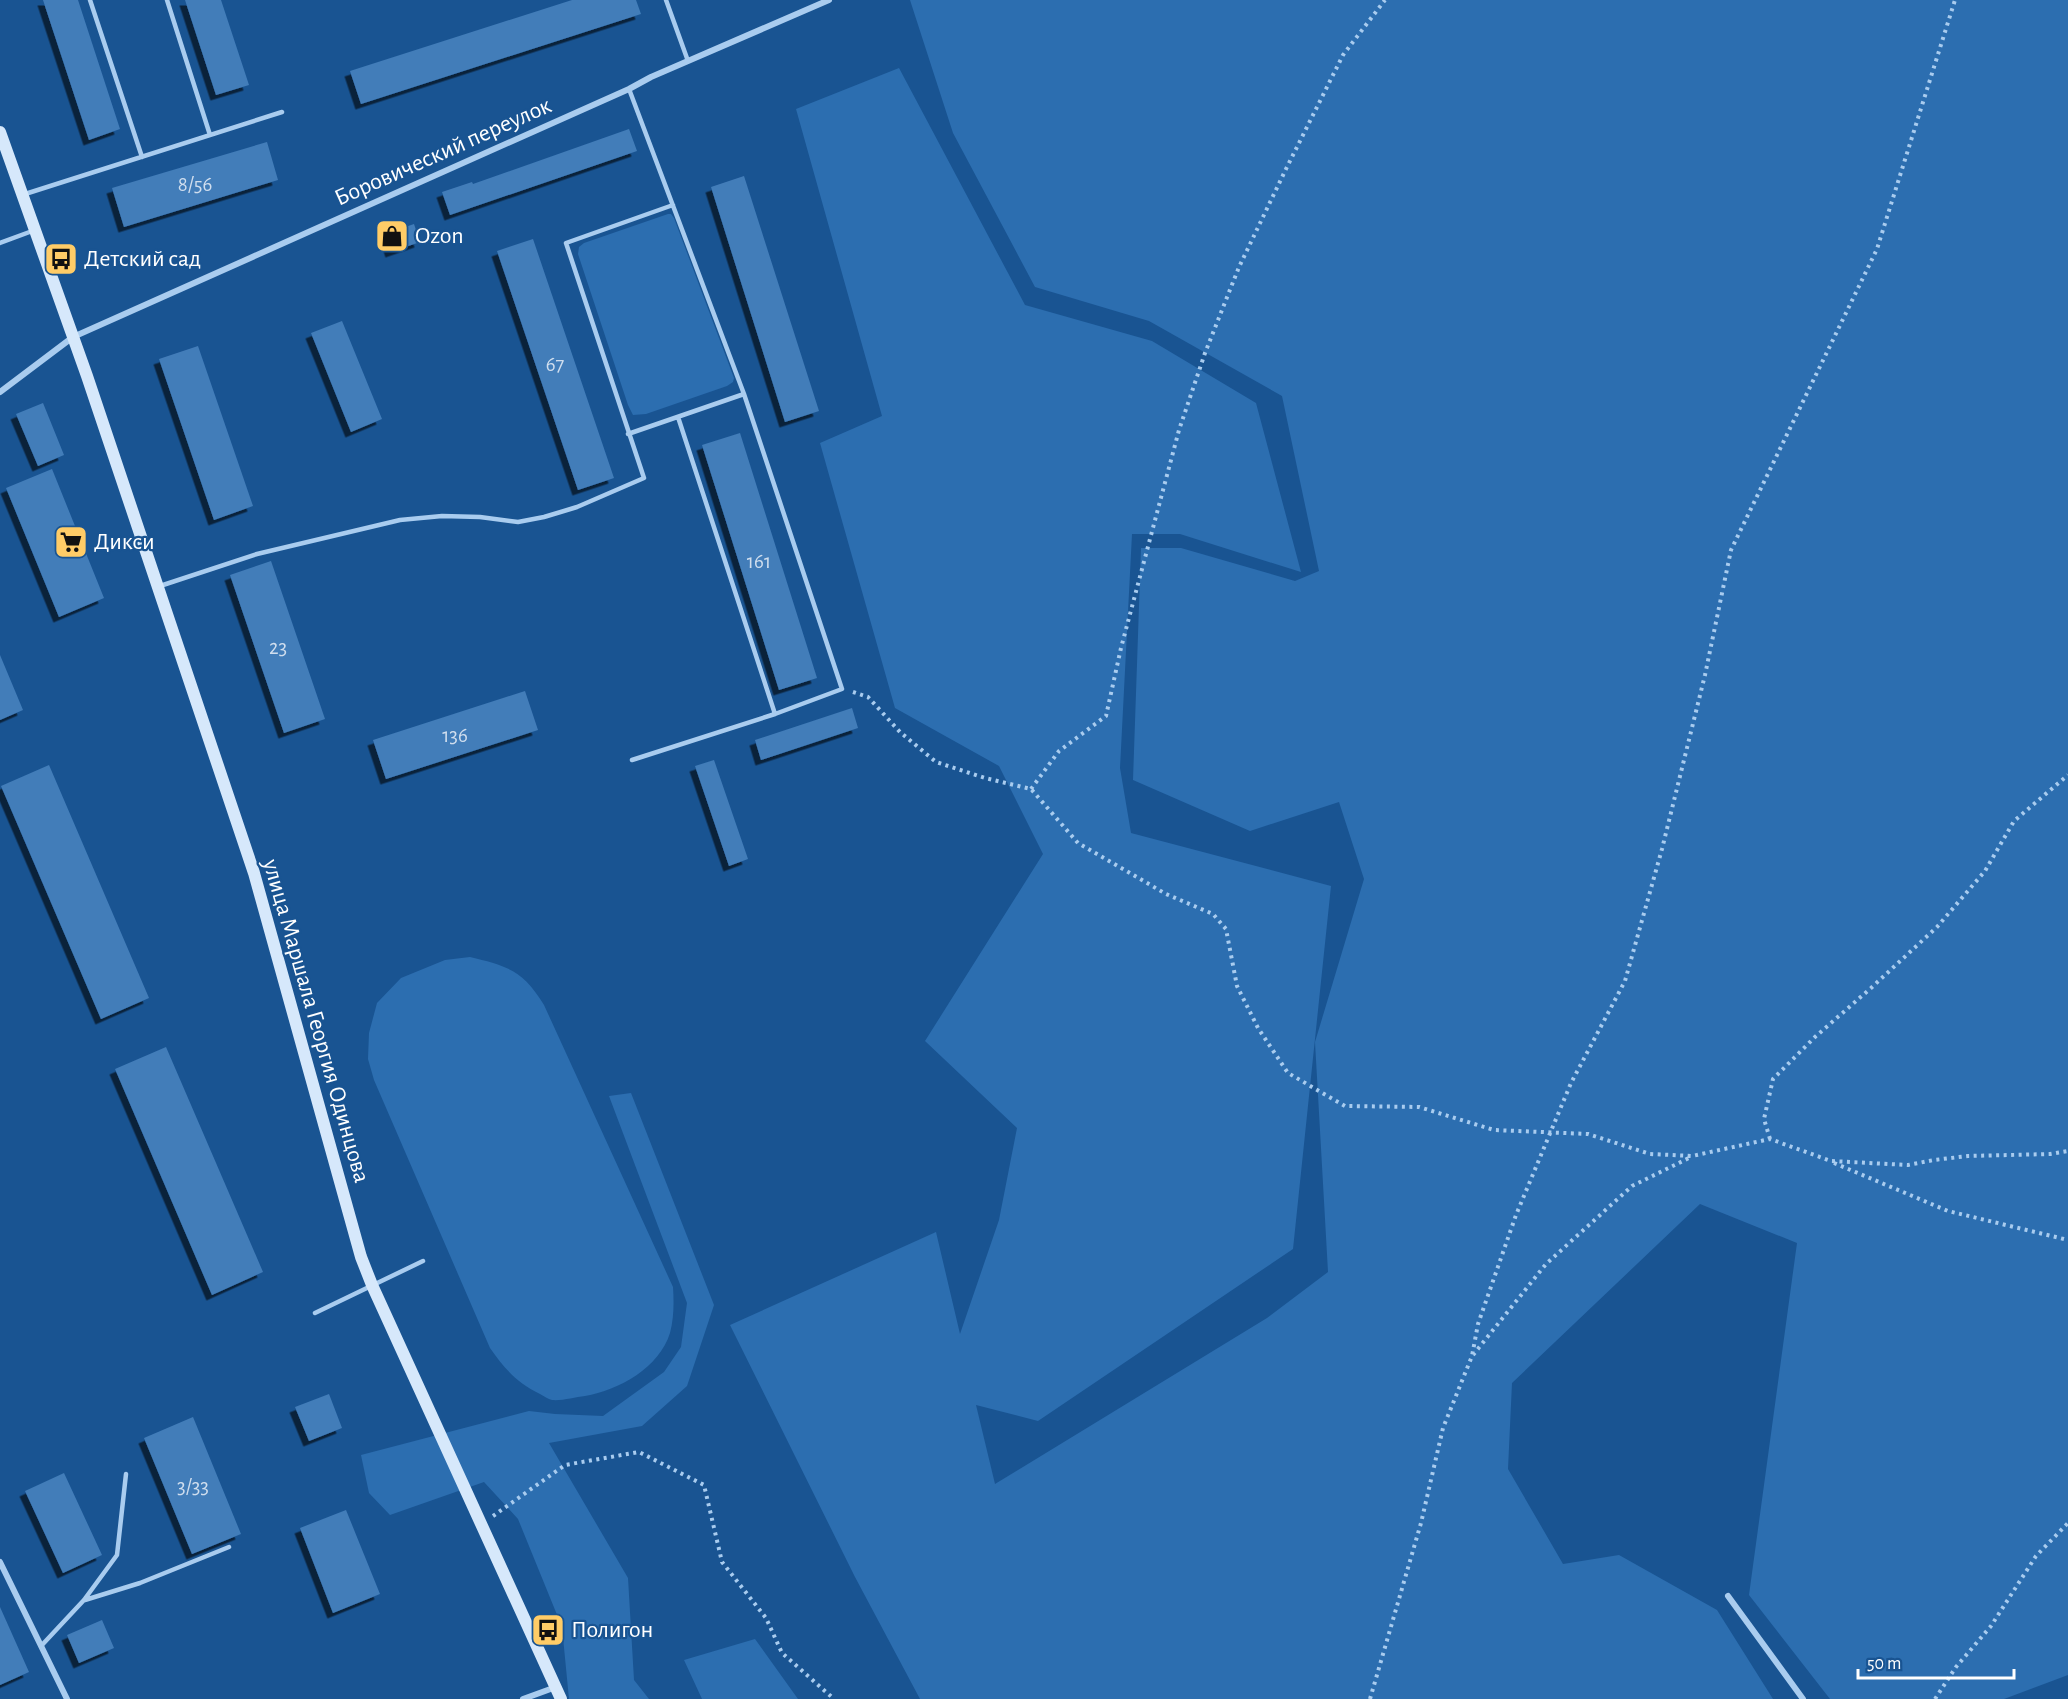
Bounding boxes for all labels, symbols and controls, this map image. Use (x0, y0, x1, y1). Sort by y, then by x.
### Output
street label: Боровический переулок (331, 93, 555, 211)
house number: 8/56 (178, 174, 212, 195)
shop icon: Ozon (374, 218, 410, 254)
place label: Ozon (415, 224, 464, 248)
bus stop icon: Детский сад (43, 241, 79, 277)
place label: Детский сад (84, 247, 201, 271)
house number: 67 (546, 354, 565, 375)
supermarket icon: Дикси (53, 524, 89, 560)
place label: Дикси (94, 530, 155, 554)
house number: 161 (747, 551, 771, 572)
house number: 23 (269, 637, 287, 658)
house number: 136 (442, 725, 468, 746)
street label: улица Маршала Георгия Одинцова (258, 856, 374, 1185)
house number: 3/33 (177, 1476, 209, 1497)
bus stop icon: Полигон (530, 1612, 566, 1648)
place label: Полигон (571, 1618, 653, 1642)
scale bar (1858, 1642, 2014, 1680)
text: 50 m (1867, 1655, 1901, 1673)

